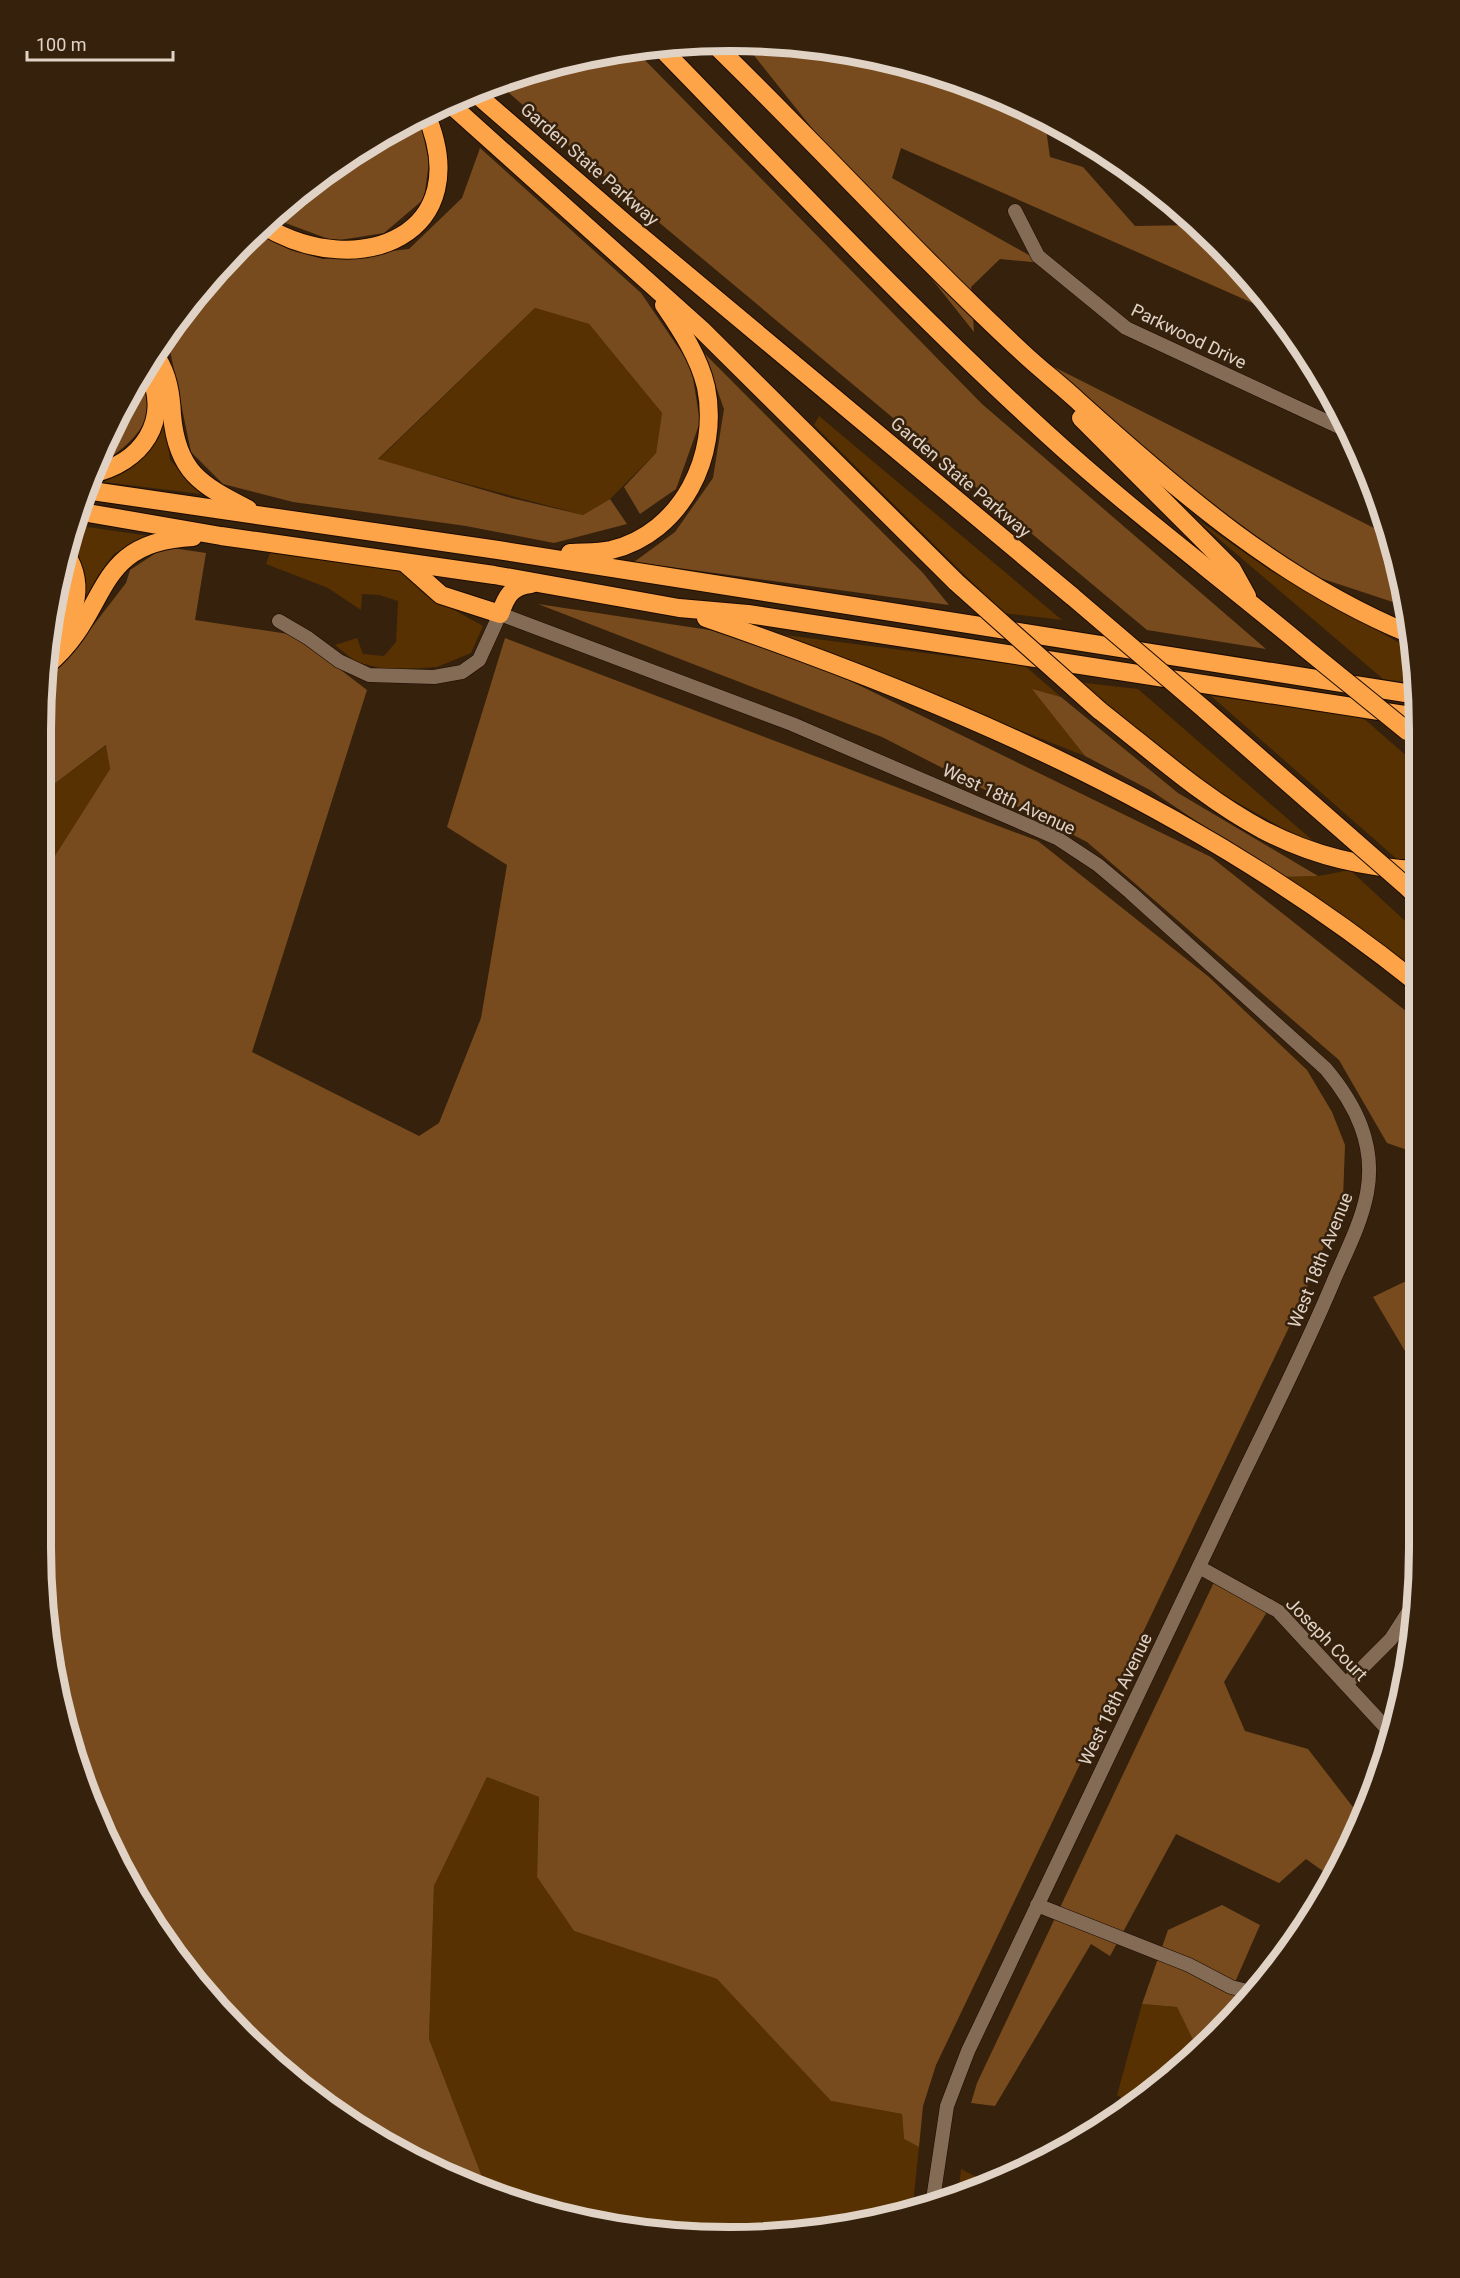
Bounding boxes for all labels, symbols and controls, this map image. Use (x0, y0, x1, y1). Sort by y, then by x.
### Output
scale bar (27, 24, 172, 62)
text: 100 m (36, 34, 87, 55)
street label: Garden State Parkway (517, 98, 664, 230)
street label: Parkwood Drive (1128, 299, 1250, 373)
street label: Garden State Parkway (887, 412, 1036, 542)
street label: West 18th Avenue (939, 759, 1079, 839)
street label: West 18th Avenue (1283, 1189, 1357, 1331)
street label: Joseph Court (1282, 1593, 1372, 1685)
street label: West 18th Avenue (1074, 1630, 1156, 1768)

